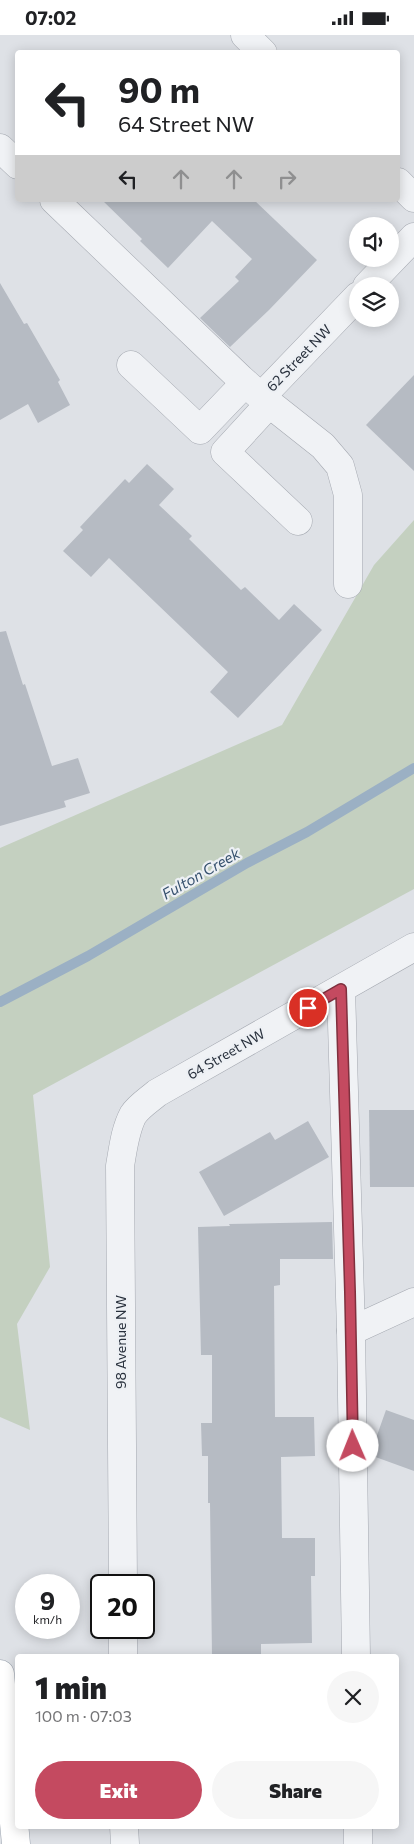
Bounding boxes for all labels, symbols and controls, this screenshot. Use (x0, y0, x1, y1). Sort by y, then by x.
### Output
text: 07:02 (25, 6, 76, 29)
text: 90 m (118, 67, 200, 110)
icon: left (35, 70, 100, 135)
text: 64 Street NW (118, 110, 254, 137)
icon: left (114, 165, 142, 193)
icon: ahead (167, 165, 195, 193)
icon: ahead (220, 165, 248, 193)
icon: right (273, 165, 301, 193)
map controls (349, 217, 399, 327)
button: sound (349, 217, 399, 267)
button: layers (349, 277, 399, 327)
street label: 62 Street NW (263, 321, 335, 394)
water label: Fulton Creek (158, 843, 243, 903)
pin (287, 987, 329, 1029)
icon: arrive (294, 994, 322, 1022)
street label: 64 Street NW (184, 1025, 268, 1083)
street label: 98 Avenue NW (112, 1295, 129, 1389)
position arrow (326, 1419, 378, 1471)
speed limit sign: 20 (90, 1574, 155, 1639)
text: 9 (40, 1585, 55, 1615)
text: km/h (33, 1612, 62, 1626)
text: 1 min (35, 1668, 107, 1705)
button: close (327, 1671, 379, 1723)
text: 100 m · 07:03 (35, 1706, 132, 1725)
button: Exit (35, 1761, 202, 1819)
button: Share (212, 1761, 379, 1819)

